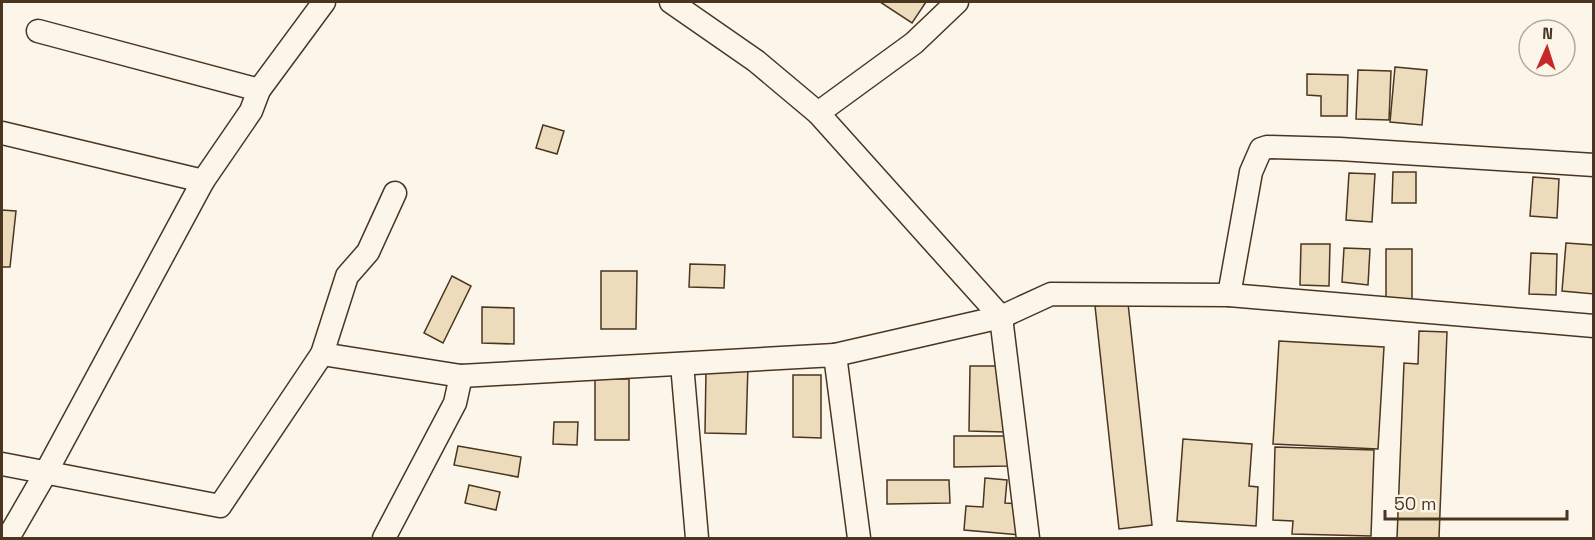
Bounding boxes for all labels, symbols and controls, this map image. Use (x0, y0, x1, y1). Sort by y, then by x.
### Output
north arrow (1517, 18, 1577, 78)
text: N (1542, 23, 1554, 44)
scale bar (1385, 483, 1566, 521)
text: 50 m (1394, 492, 1436, 515)

